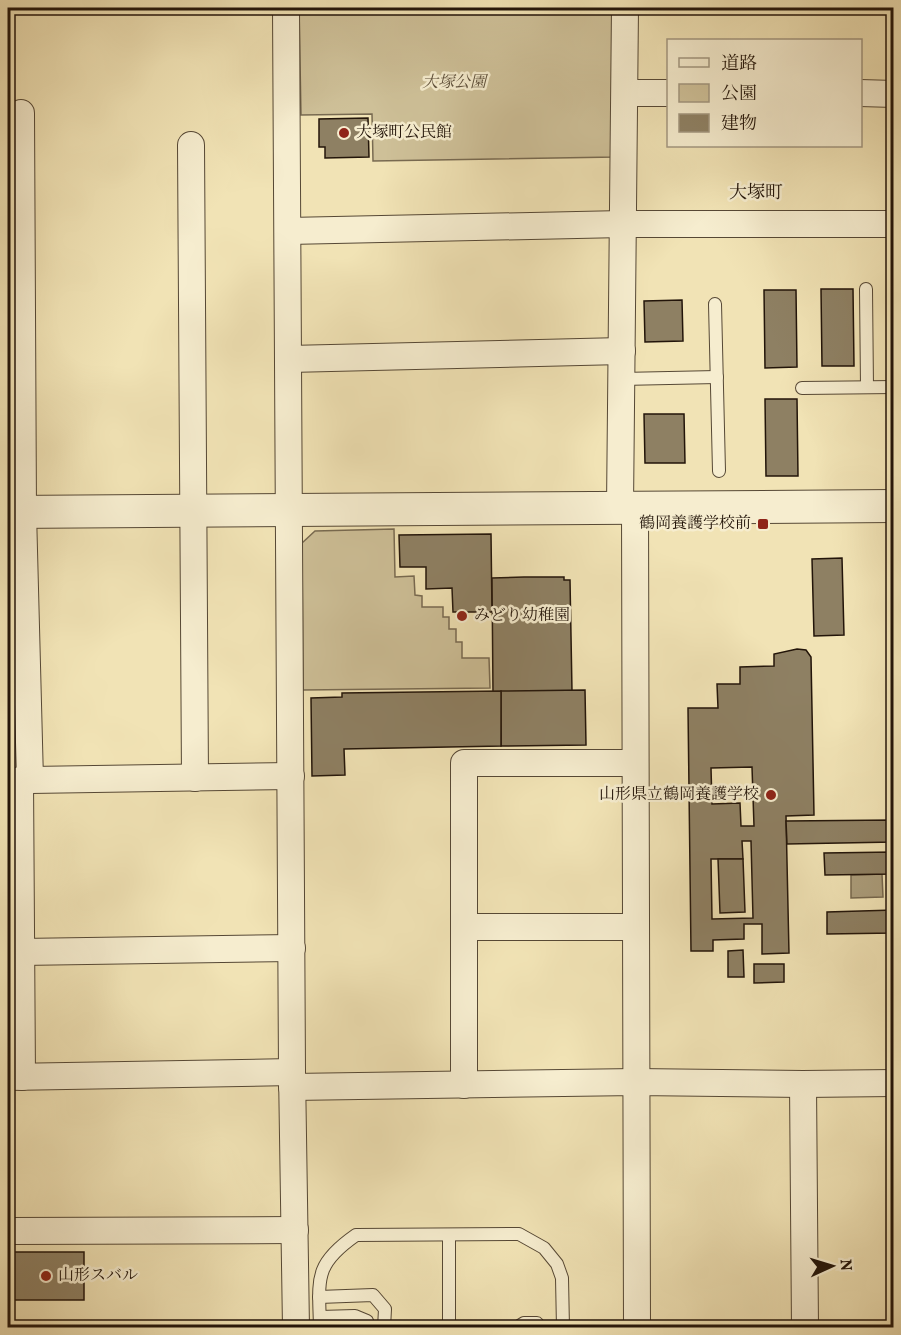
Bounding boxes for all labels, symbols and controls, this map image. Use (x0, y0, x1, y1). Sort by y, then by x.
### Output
legend (667, 39, 862, 147)
text: 道路 (721, 52, 757, 77)
park label: 大塚公園 (422, 72, 489, 94)
text: 公園 (721, 82, 757, 107)
text: 建物 (721, 112, 757, 137)
place label: 大塚町公民館 (356, 122, 452, 144)
marker: 大塚町公民館 (337, 126, 351, 140)
district label: 大塚町 (729, 181, 783, 206)
place label: 鶴岡養護学校前 (639, 513, 751, 535)
marker: 鶴岡養護学校前 (756, 517, 770, 531)
place label: みどり幼稚園 (474, 605, 570, 627)
marker: みどり幼稚園 (455, 609, 469, 623)
place label: 山形県立鶴岡養護学校 (599, 784, 759, 806)
marker: 山形県立鶴岡養護学校 (764, 788, 778, 802)
north arrow (802, 1236, 862, 1296)
text: N (834, 1259, 856, 1272)
place label: 山形スバル (58, 1265, 138, 1287)
marker: 山形スバル (39, 1269, 53, 1283)

